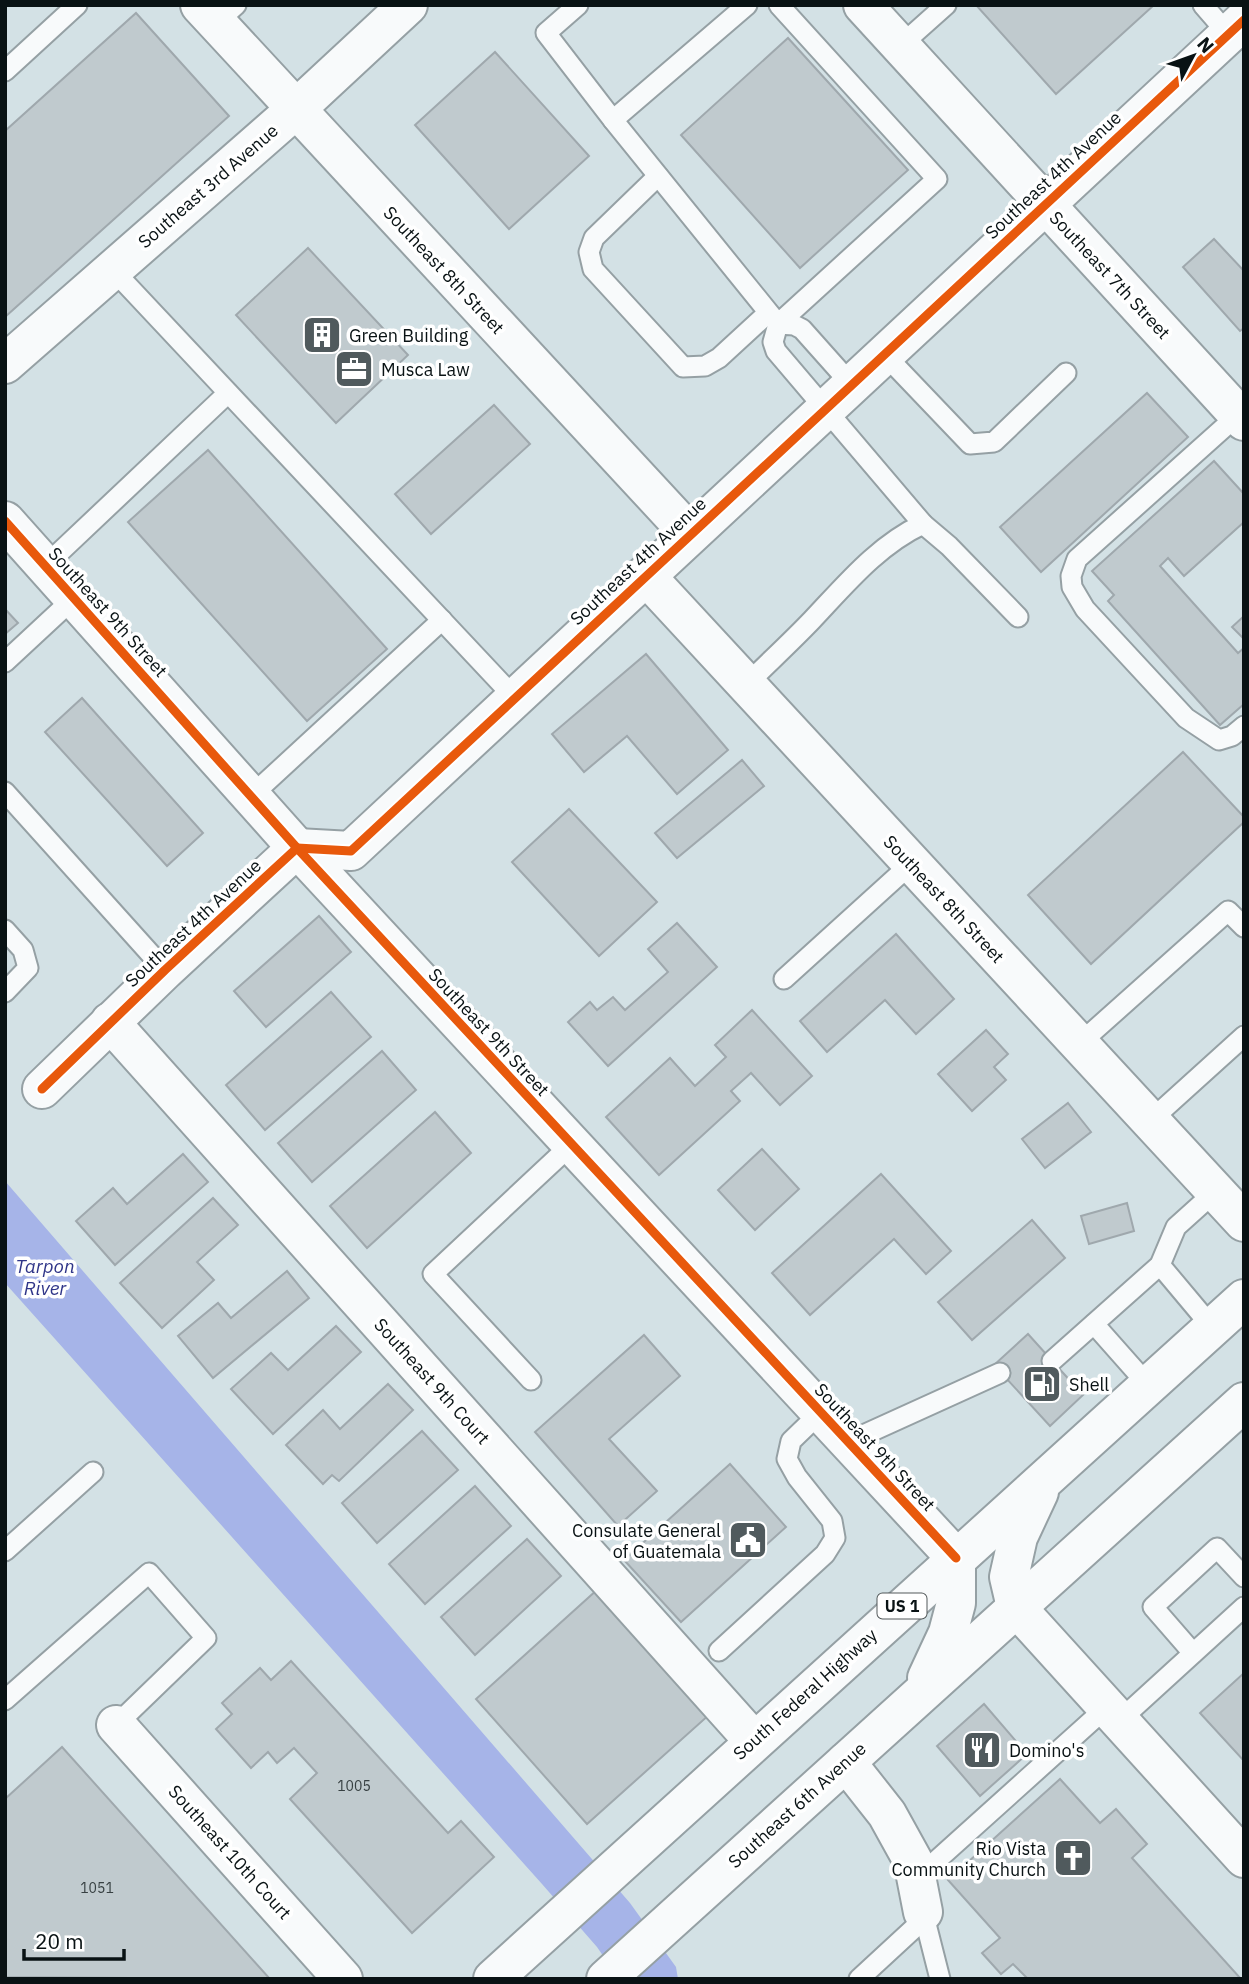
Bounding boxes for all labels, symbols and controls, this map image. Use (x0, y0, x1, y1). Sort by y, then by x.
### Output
north arrow (1158, 21, 1228, 91)
text: N (1192, 32, 1219, 58)
street label: Southeast 4th Avenue (980, 106, 1126, 244)
street label: Southeast 3rd Avenue (133, 119, 283, 253)
street label: Southeast 8th Street (379, 201, 509, 339)
street label: Southeast 7th Street (1045, 206, 1175, 344)
building icon: Green Building (301, 314, 343, 356)
place label: Green Building (349, 324, 469, 347)
office icon: Musca Law (333, 348, 375, 390)
place label: Musca Law (381, 358, 470, 381)
street label: Southeast 4th Avenue (565, 492, 711, 630)
street label: Southeast 9th Street (44, 542, 172, 682)
street label: Southeast 8th Street (879, 830, 1009, 968)
street label: Southeast 4th Avenue (120, 854, 266, 992)
street label: Southeast 9th Street (424, 963, 554, 1101)
water label: Tarpon River (15, 1254, 75, 1300)
street label: Southeast 9th Court (369, 1313, 495, 1449)
fuel station icon: Shell (1021, 1363, 1063, 1405)
place label: Shell (1069, 1373, 1109, 1396)
street label: Southeast 9th Street (810, 1378, 940, 1516)
place label: Consulate General of Guatemala (572, 1519, 721, 1563)
public building icon: Consulate General of Guatemala (727, 1519, 769, 1561)
road number: US 1 (878, 1594, 926, 1618)
street label: South Federal Highway (728, 1623, 882, 1765)
restaurant icon: Domino's (961, 1729, 1003, 1771)
street label: Southeast 6th Avenue (723, 1737, 871, 1873)
place label: Domino's (1009, 1739, 1084, 1762)
house number: 1005 (337, 1777, 371, 1795)
street label: Southeast 10th Court (164, 1780, 296, 1924)
place label: Rio Vista Community Church (891, 1837, 1046, 1881)
church icon: Rio Vista Community Church (1052, 1837, 1094, 1879)
house number: 1051 (80, 1879, 114, 1897)
scale bar (24, 1918, 124, 1962)
text: 20 m (35, 1927, 84, 1955)

